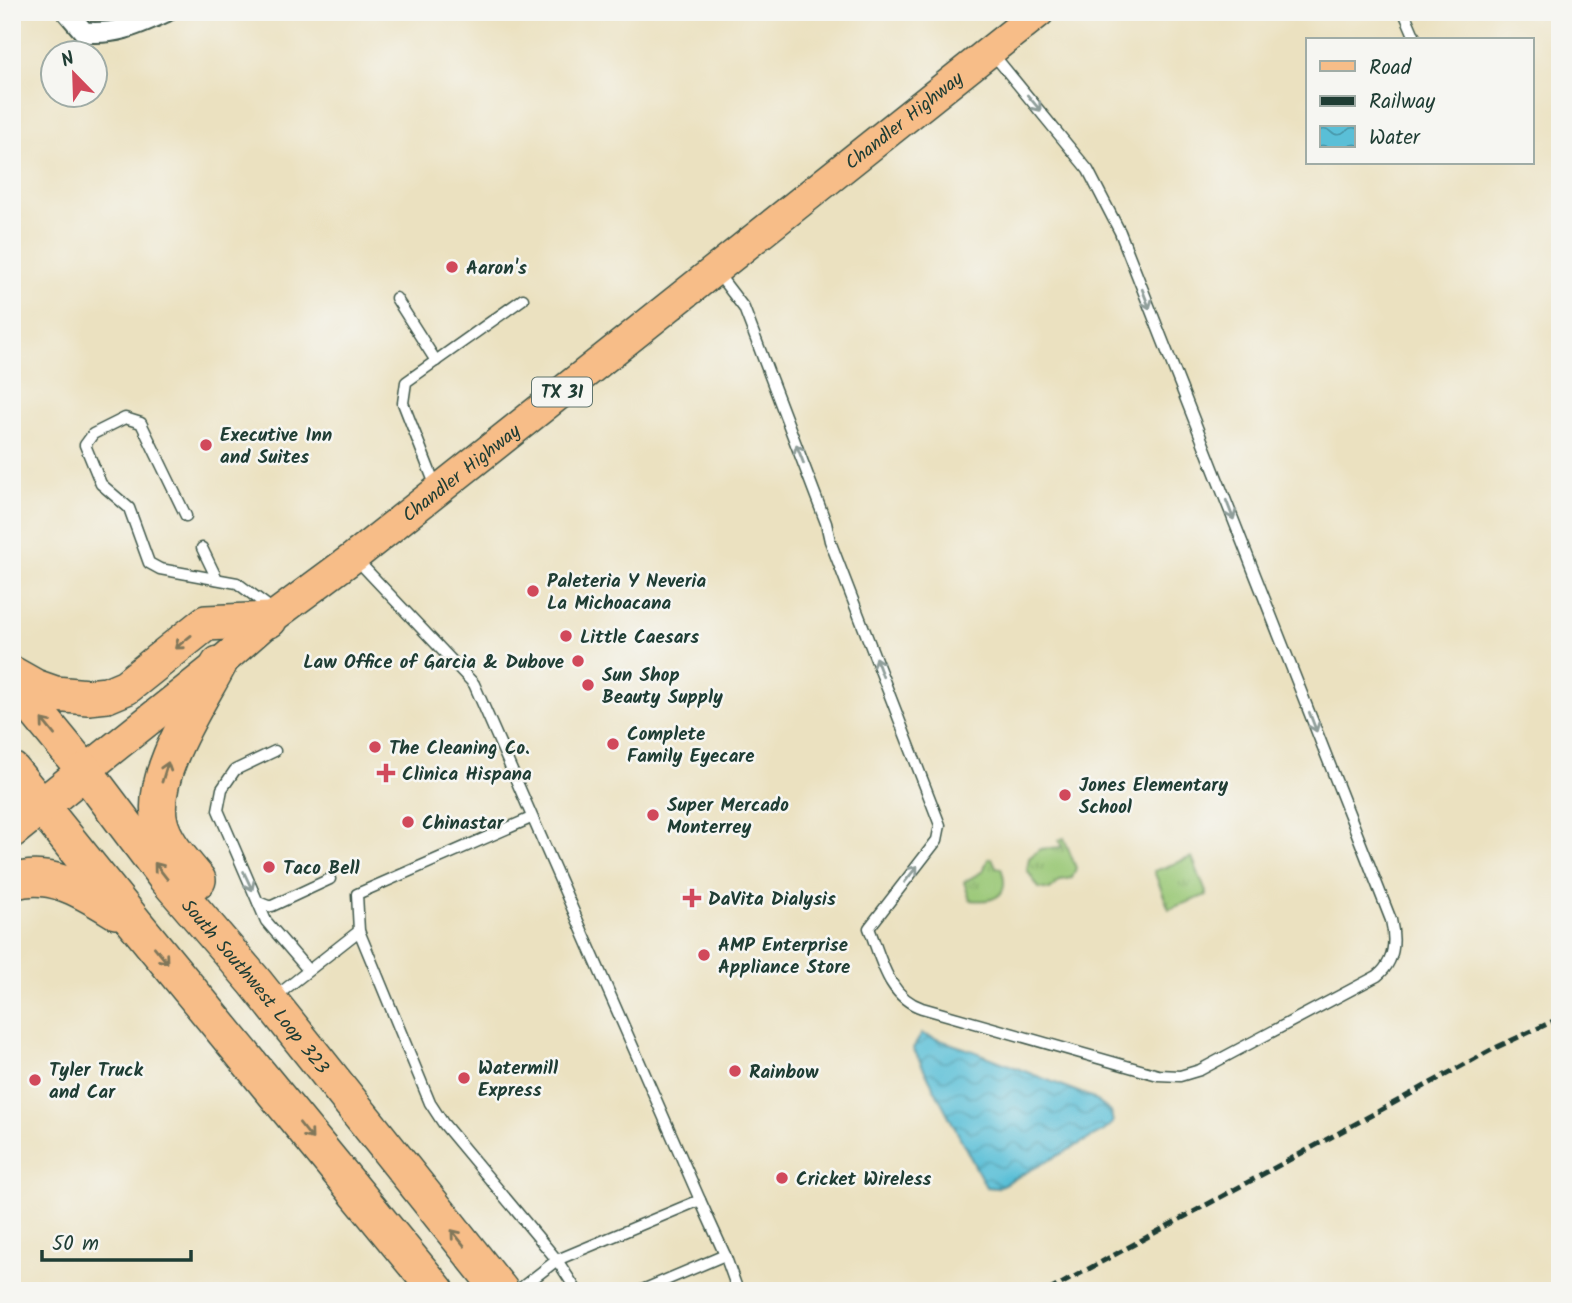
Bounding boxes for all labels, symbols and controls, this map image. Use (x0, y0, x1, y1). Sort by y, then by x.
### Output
north arrow (38, 38, 108, 108)
legend (1306, 38, 1534, 164)
text: N (57, 44, 80, 76)
text: Road (1369, 52, 1412, 85)
street label: Chandler Highway (839, 64, 971, 178)
text: Railway (1369, 86, 1435, 119)
one-way arrow (1026, 94, 1042, 112)
text: Water (1369, 122, 1421, 155)
place label: Aaron's (466, 254, 527, 284)
marker: Aaron's (444, 259, 460, 275)
one-way arrow (1141, 287, 1154, 309)
road number: TX 31 (532, 378, 592, 406)
street label: Chandler Highway (396, 417, 529, 531)
place label: Executive Inn and Suites (220, 421, 332, 473)
marker: Executive Inn and Suites (198, 437, 214, 453)
one-way arrow (793, 443, 805, 465)
one-way arrow (1224, 499, 1237, 521)
place label: Paleteria Y Neveria La Michoacana (547, 567, 706, 619)
marker: Paleteria Y Neveria La Michoacana (525, 583, 541, 599)
place label: Little Caesars (580, 623, 699, 653)
marker: Little Caesars (558, 628, 574, 644)
one-way arrow (175, 634, 193, 649)
place label: Law Office of Garcia & Dubove (303, 648, 564, 678)
marker: Law Office of Garcia & Dubove (570, 653, 586, 669)
one-way arrow (872, 657, 884, 679)
place label: Sun Shop Beauty Supply (602, 661, 723, 713)
marker: Sun Shop Beauty Supply (580, 677, 596, 693)
one-way arrow (1307, 711, 1320, 732)
one-way arrow (41, 718, 56, 736)
place label: Complete Family Eyecare (627, 720, 755, 772)
place label: The Cleaning Co. (389, 734, 530, 764)
marker: Complete Family Eyecare (605, 736, 621, 752)
marker: The Cleaning Co. (367, 739, 383, 755)
place label: Clinica Hispana (402, 760, 532, 790)
one-way arrow (159, 761, 172, 783)
marker: Clinica Hispana (376, 763, 396, 783)
place label: Jones Elementary School (1079, 771, 1228, 823)
marker: Jones Elementary School (1057, 787, 1073, 803)
place label: Super Mercado Monterrey (667, 791, 789, 843)
marker: Super Mercado Monterrey (645, 807, 661, 823)
place label: Chinastar (422, 809, 505, 839)
marker: Chinastar (400, 814, 416, 830)
place label: Taco Bell (283, 854, 360, 884)
marker: Taco Bell (261, 859, 277, 875)
one-way arrow (153, 862, 168, 880)
one-way arrow (904, 865, 919, 884)
one-way arrow (242, 870, 255, 891)
place label: DaVita Dialysis (708, 885, 836, 915)
marker: DaVita Dialysis (682, 888, 702, 908)
street label: South Southwest Loop 323 (173, 893, 336, 1082)
place label: AMP Enterprise Appliance Store (718, 931, 850, 983)
one-way arrow (153, 946, 169, 964)
marker: AMP Enterprise Appliance Store (696, 947, 712, 963)
place label: Watermill Express (478, 1054, 559, 1106)
place label: Tyler Truck and Car (49, 1056, 143, 1108)
place label: Rainbow (749, 1058, 819, 1088)
marker: Rainbow (727, 1063, 743, 1079)
marker: Watermill Express (456, 1070, 472, 1086)
marker: Tyler Truck and Car (27, 1072, 43, 1088)
one-way arrow (298, 1121, 313, 1139)
place label: Cricket Wireless (796, 1165, 932, 1195)
marker: Cricket Wireless (774, 1170, 790, 1186)
scale bar (42, 1219, 191, 1263)
text: 50 m (52, 1228, 99, 1261)
one-way arrow (451, 1229, 466, 1247)

